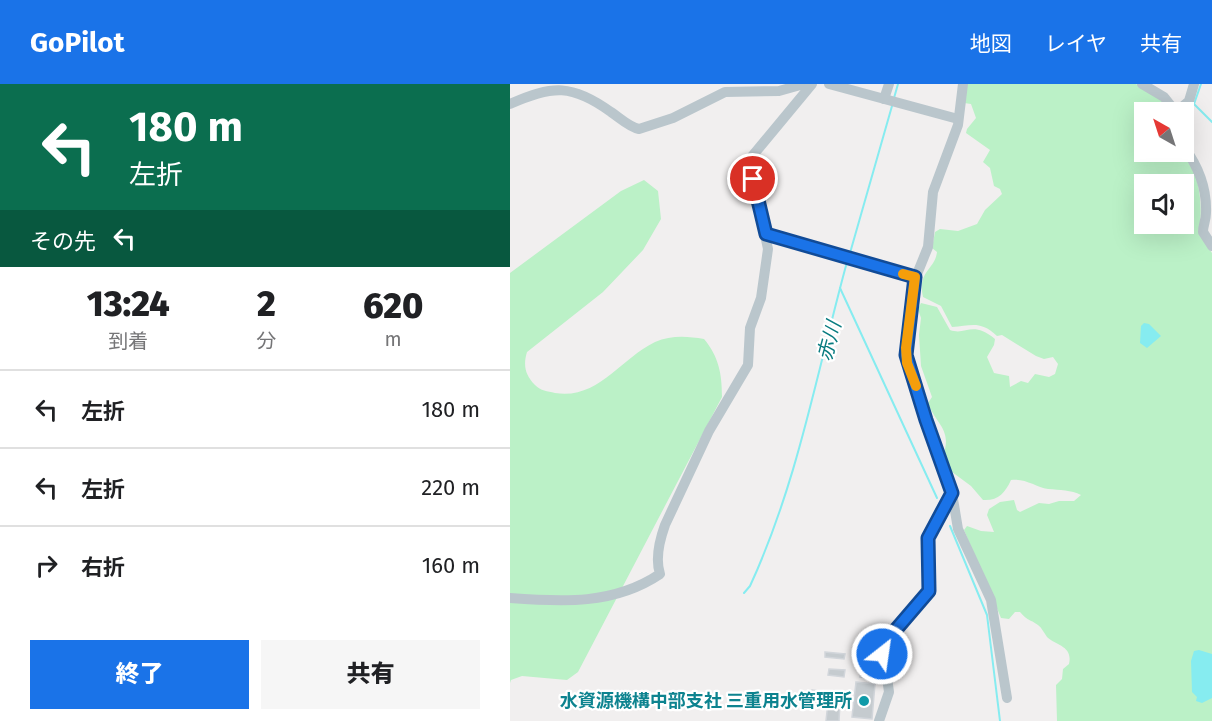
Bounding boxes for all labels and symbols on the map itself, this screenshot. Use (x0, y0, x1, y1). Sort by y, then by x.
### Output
north arrow (1134, 102, 1194, 162)
pin (727, 153, 778, 204)
water label: 赤川 (812, 317, 846, 363)
position arrow (850, 622, 914, 686)
place label: 水資源機構中部支社 三重用水管理所 (560, 690, 852, 712)
marker: 水資源機構中部支社 三重用水管理所 (857, 694, 871, 708)

